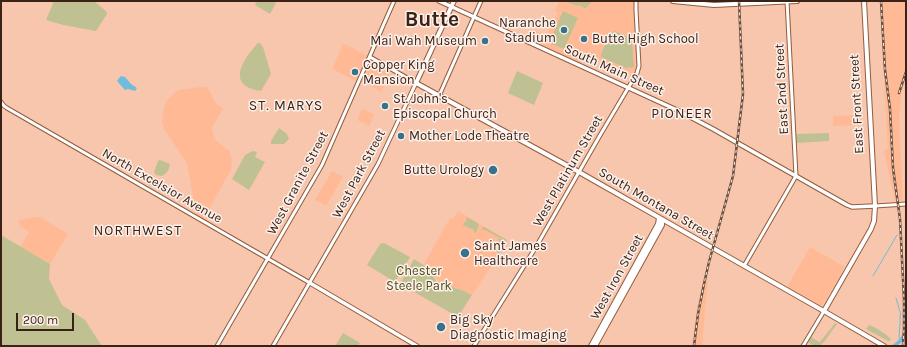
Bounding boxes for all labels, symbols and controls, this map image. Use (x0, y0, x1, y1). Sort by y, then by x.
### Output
district label: Butte (405, 7, 459, 33)
place label: Naranche Stadium (499, 15, 556, 46)
marker: Naranche Stadium (559, 25, 569, 35)
place label: Butte High School (592, 31, 699, 47)
place label: Mai Wah Museum (370, 33, 477, 49)
marker: Butte High School (579, 34, 589, 44)
marker: Mai Wah Museum (480, 36, 490, 46)
street label: South Main Street (562, 41, 666, 99)
street label: East 2nd Street (772, 43, 792, 135)
street label: East Front Street (847, 54, 867, 154)
place label: Copper King Mansion (363, 57, 435, 88)
marker: Copper King Mansion (350, 67, 360, 77)
place label: St. John's Episcopal Church (393, 91, 497, 122)
district label: ST. MARYS (249, 98, 323, 114)
marker: St. John's Episcopal Church (380, 101, 390, 111)
district label: PIONEER (651, 106, 713, 122)
street label: West Platinum Street (530, 112, 606, 230)
street label: West Park Street (329, 127, 389, 221)
place label: Mother Lode Theatre (409, 128, 529, 144)
street label: West Granite Street (264, 129, 332, 237)
marker: Mother Lode Theatre (396, 131, 406, 141)
street label: North Excelsior Avenue (99, 145, 225, 227)
place label: Butte Urology (404, 162, 484, 178)
marker: Butte Urology (487, 164, 499, 176)
street label: South Montana Street (596, 165, 716, 243)
district label: NORTHWEST (94, 223, 182, 239)
street label: West Iron Street (587, 232, 647, 322)
place label: Saint James Healthcare (474, 238, 547, 269)
marker: Saint James Healthcare (459, 247, 471, 259)
park label: Chester Steele Park (386, 263, 452, 294)
scale bar (18, 305, 76, 331)
place label: Big Sky Diagnostic Imaging (450, 312, 567, 343)
text: 200 m (23, 313, 58, 327)
marker: Big Sky Diagnostic Imaging (435, 321, 447, 333)

